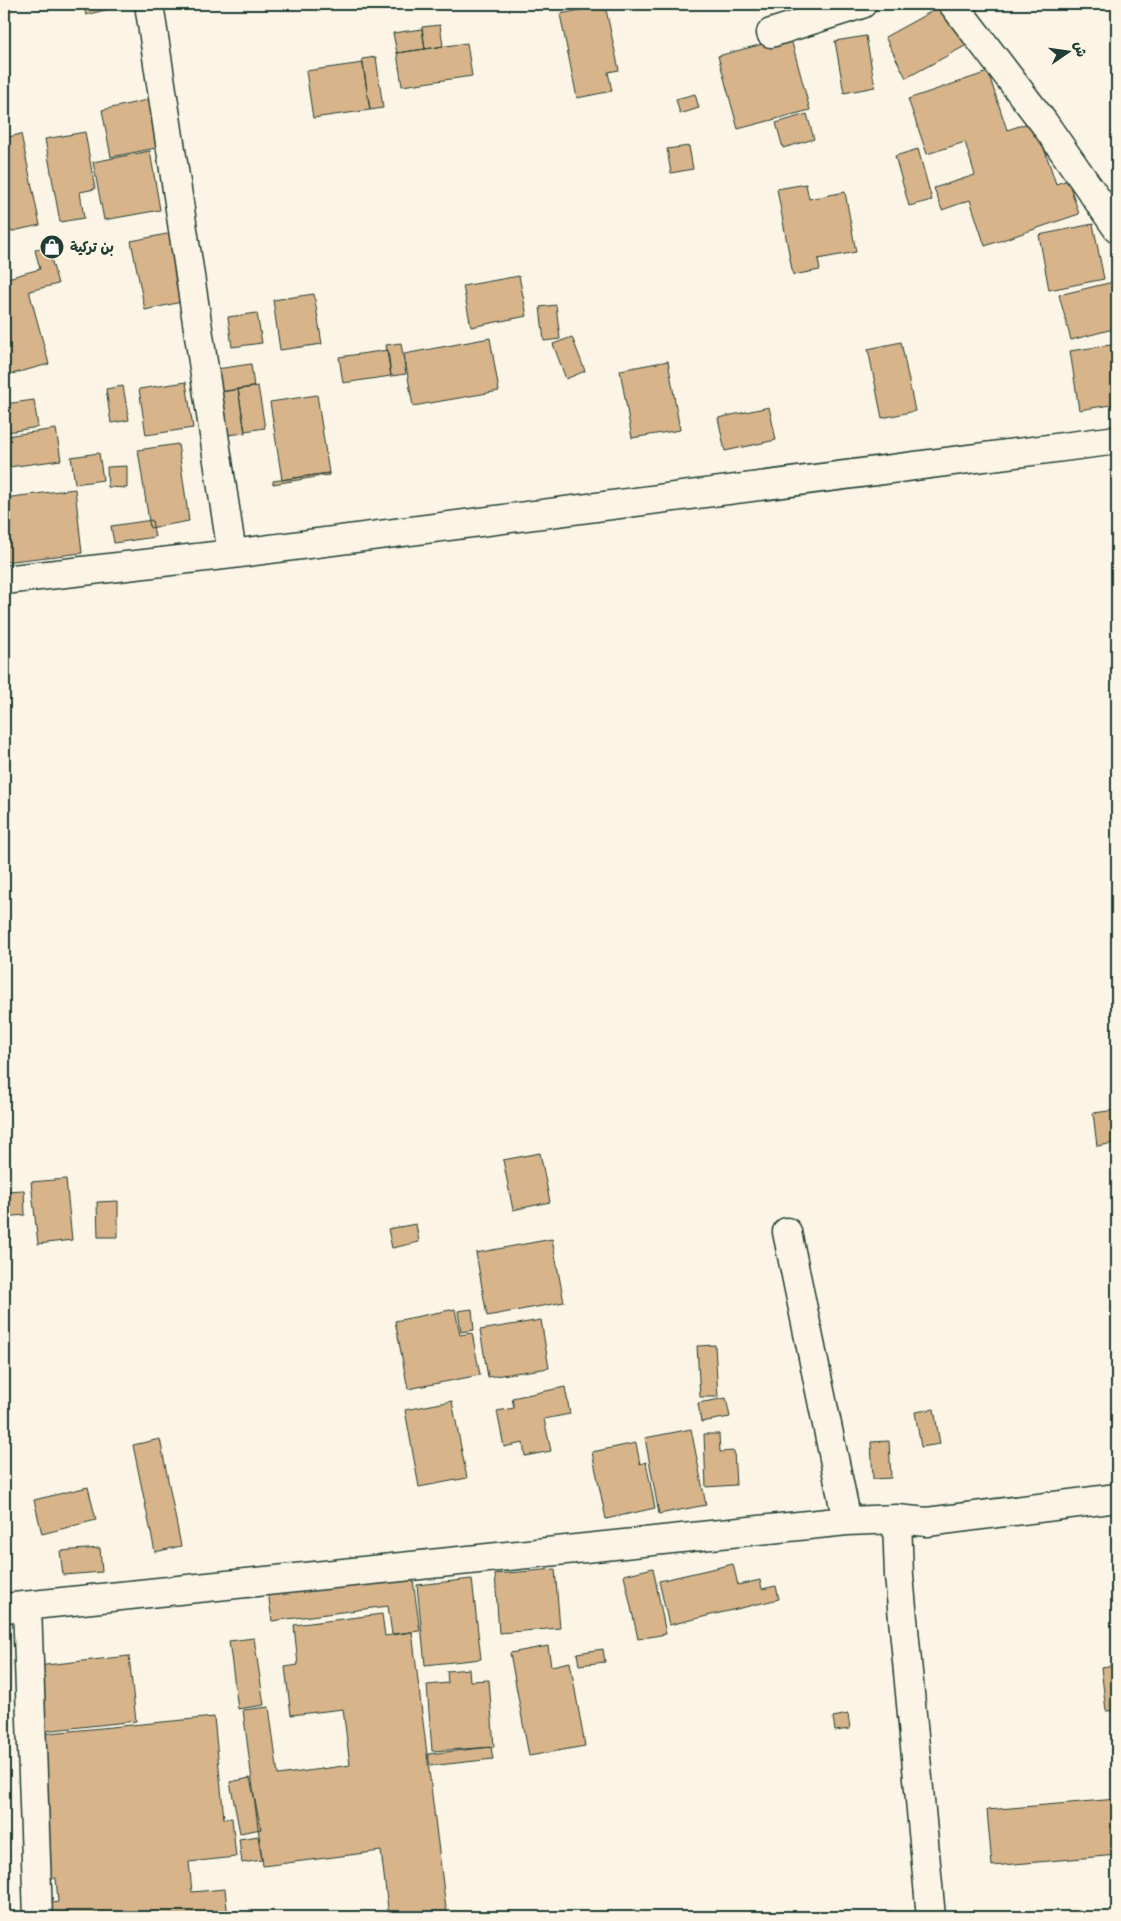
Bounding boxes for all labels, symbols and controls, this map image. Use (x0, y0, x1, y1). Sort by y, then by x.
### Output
north arrow (1044, 28, 1094, 78)
text: ش (1070, 40, 1090, 59)
shop icon: بن تركية (39, 234, 65, 260)
place label: بن تركية (70, 239, 114, 256)

